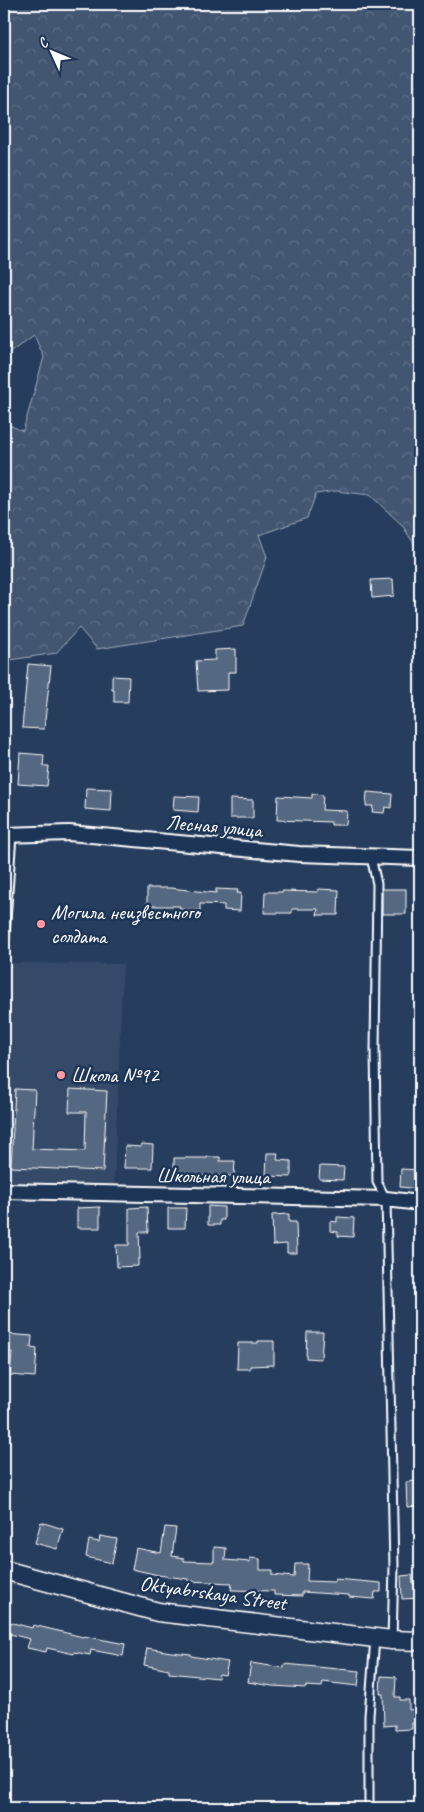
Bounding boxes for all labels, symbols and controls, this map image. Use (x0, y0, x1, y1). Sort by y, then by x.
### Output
north arrow (28, 28, 78, 78)
text: С (35, 33, 53, 52)
street label: Лесная улица (165, 809, 265, 843)
place label: Могила неизвестного солдата (51, 899, 203, 949)
marker: Могила неизвестного солдата (35, 918, 47, 930)
place label: Школа №92 (71, 1062, 160, 1088)
marker: Школа №92 (55, 1069, 67, 1081)
street label: Школьная улица (156, 1162, 272, 1190)
street label: Oktyabrskaya Street (138, 1570, 290, 1616)

